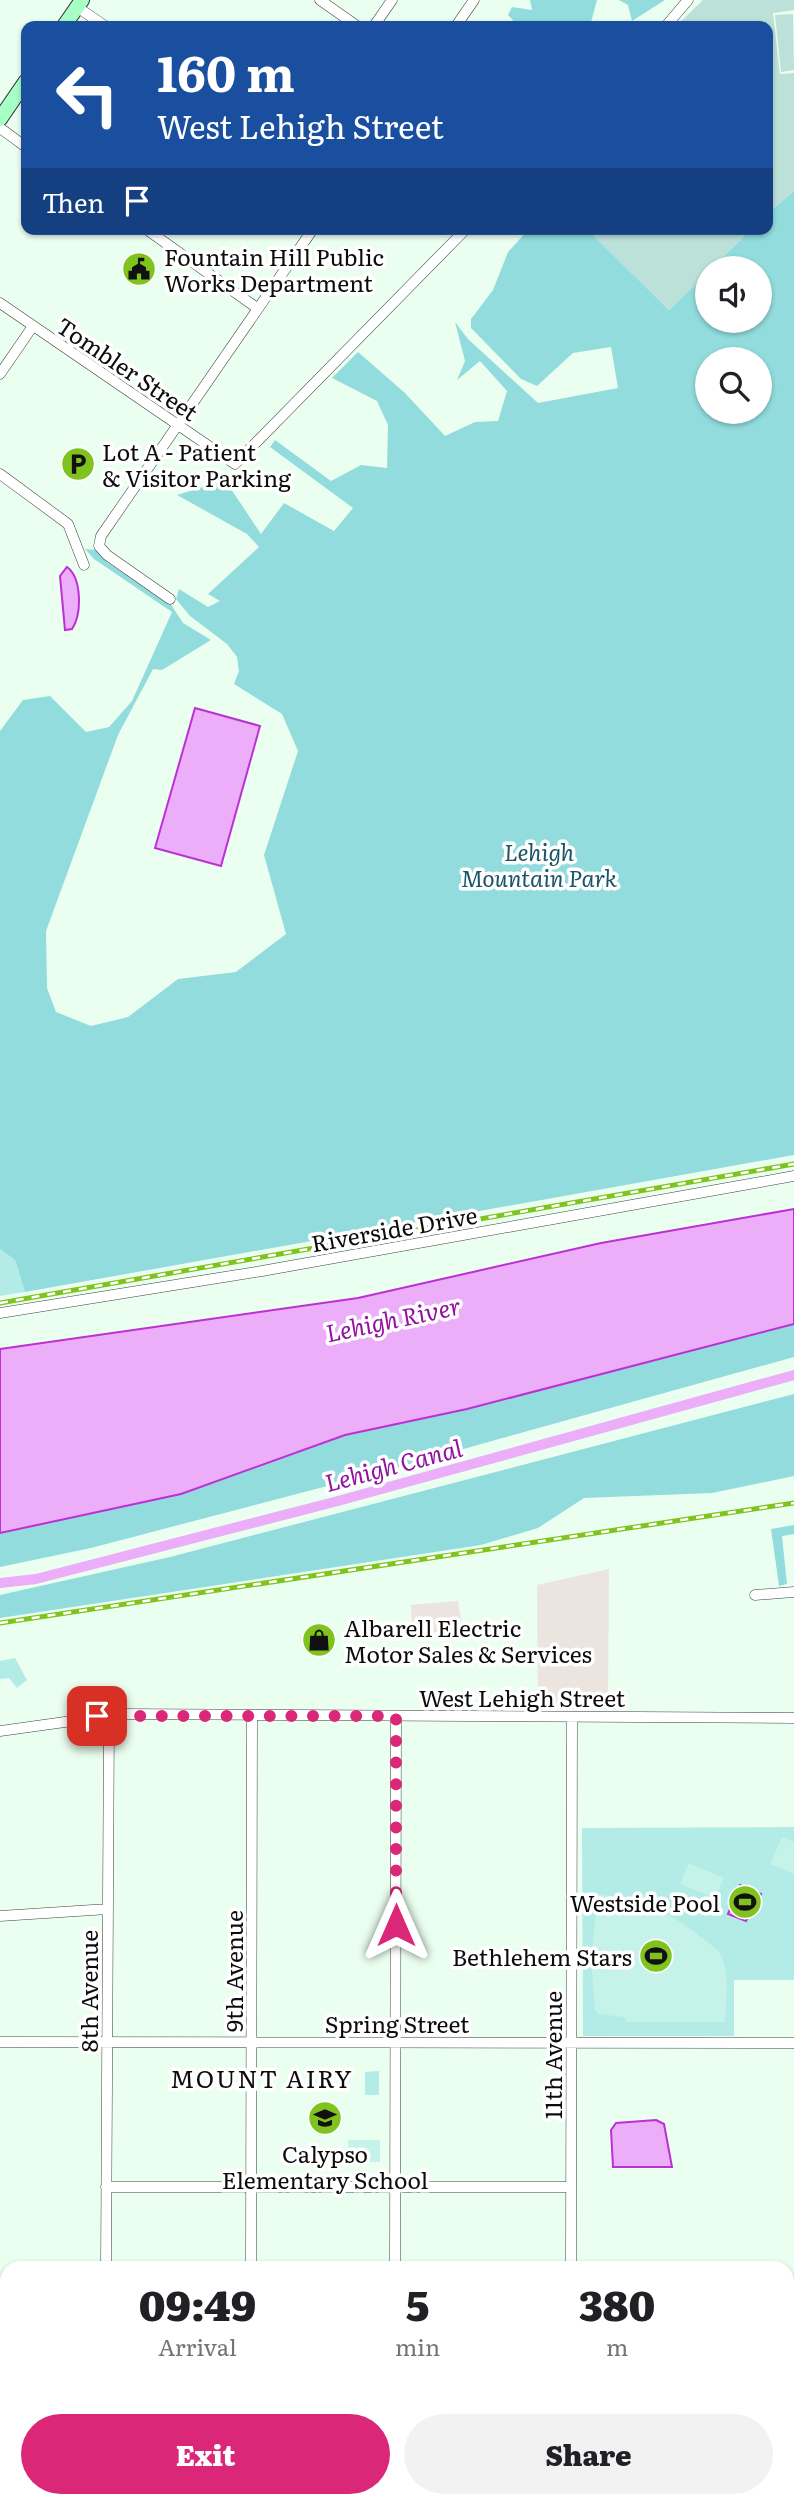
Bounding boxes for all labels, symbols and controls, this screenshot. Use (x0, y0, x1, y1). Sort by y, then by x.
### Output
text: 160 m (157, 34, 295, 107)
icon: left (42, 49, 133, 140)
text: West Lehigh Street (157, 101, 444, 149)
text: Then (42, 182, 104, 221)
icon: arrive (118, 182, 156, 220)
place label: Fountain Hill Public Works Department (164, 239, 384, 299)
public building icon: Fountain Hill Public Works Department (120, 250, 158, 288)
map controls (695, 256, 772, 424)
button: sound (695, 256, 772, 333)
street label: Tombler Street (50, 308, 206, 428)
button: search (695, 347, 772, 424)
place label: Lot A - Patient & Visitor Parking (102, 434, 291, 494)
parking icon: Lot A - Patient & Visitor Parking (59, 445, 97, 483)
park label: Lehigh Mountain Park (461, 834, 617, 894)
street label: Riverside Drive (308, 1197, 480, 1259)
water label: Lehigh River (322, 1287, 464, 1349)
water label: Lehigh Canal (321, 1429, 466, 1499)
place label: Albarell Electric Motor Sales & Services (344, 1610, 592, 1670)
shop icon: Albarell Electric Motor Sales & Services (300, 1621, 338, 1659)
street label: West Lehigh Street (419, 1680, 626, 1714)
pin (67, 1686, 127, 1746)
icon: arrive (78, 1697, 116, 1735)
sports icon: Westside Pool (726, 1883, 764, 1921)
place label: Westside Pool (570, 1885, 720, 1919)
position arrow (359, 1888, 433, 1962)
street label: 9th Avenue (216, 1910, 250, 2032)
street label: 8th Avenue (71, 1930, 105, 2052)
sports icon: Bethlehem Stars (637, 1937, 675, 1975)
place label: Bethlehem Stars (452, 1939, 632, 1973)
street label: 11th Avenue (535, 1991, 569, 2119)
street label: Spring Street (325, 2006, 470, 2040)
district label: MOUNT AIRY (170, 2060, 354, 2095)
school or university icon: Calypso Elementary School (306, 2099, 344, 2137)
place label: Calypso Elementary School (222, 2136, 429, 2196)
text: 09:49 (139, 2272, 256, 2334)
text: 5 (406, 2272, 429, 2334)
text: 380 (579, 2272, 655, 2334)
text: Arrival (158, 2329, 237, 2363)
text: min (395, 2329, 440, 2363)
text: m (606, 2329, 628, 2363)
button: Exit (21, 2414, 390, 2494)
button: Share (404, 2414, 773, 2494)

